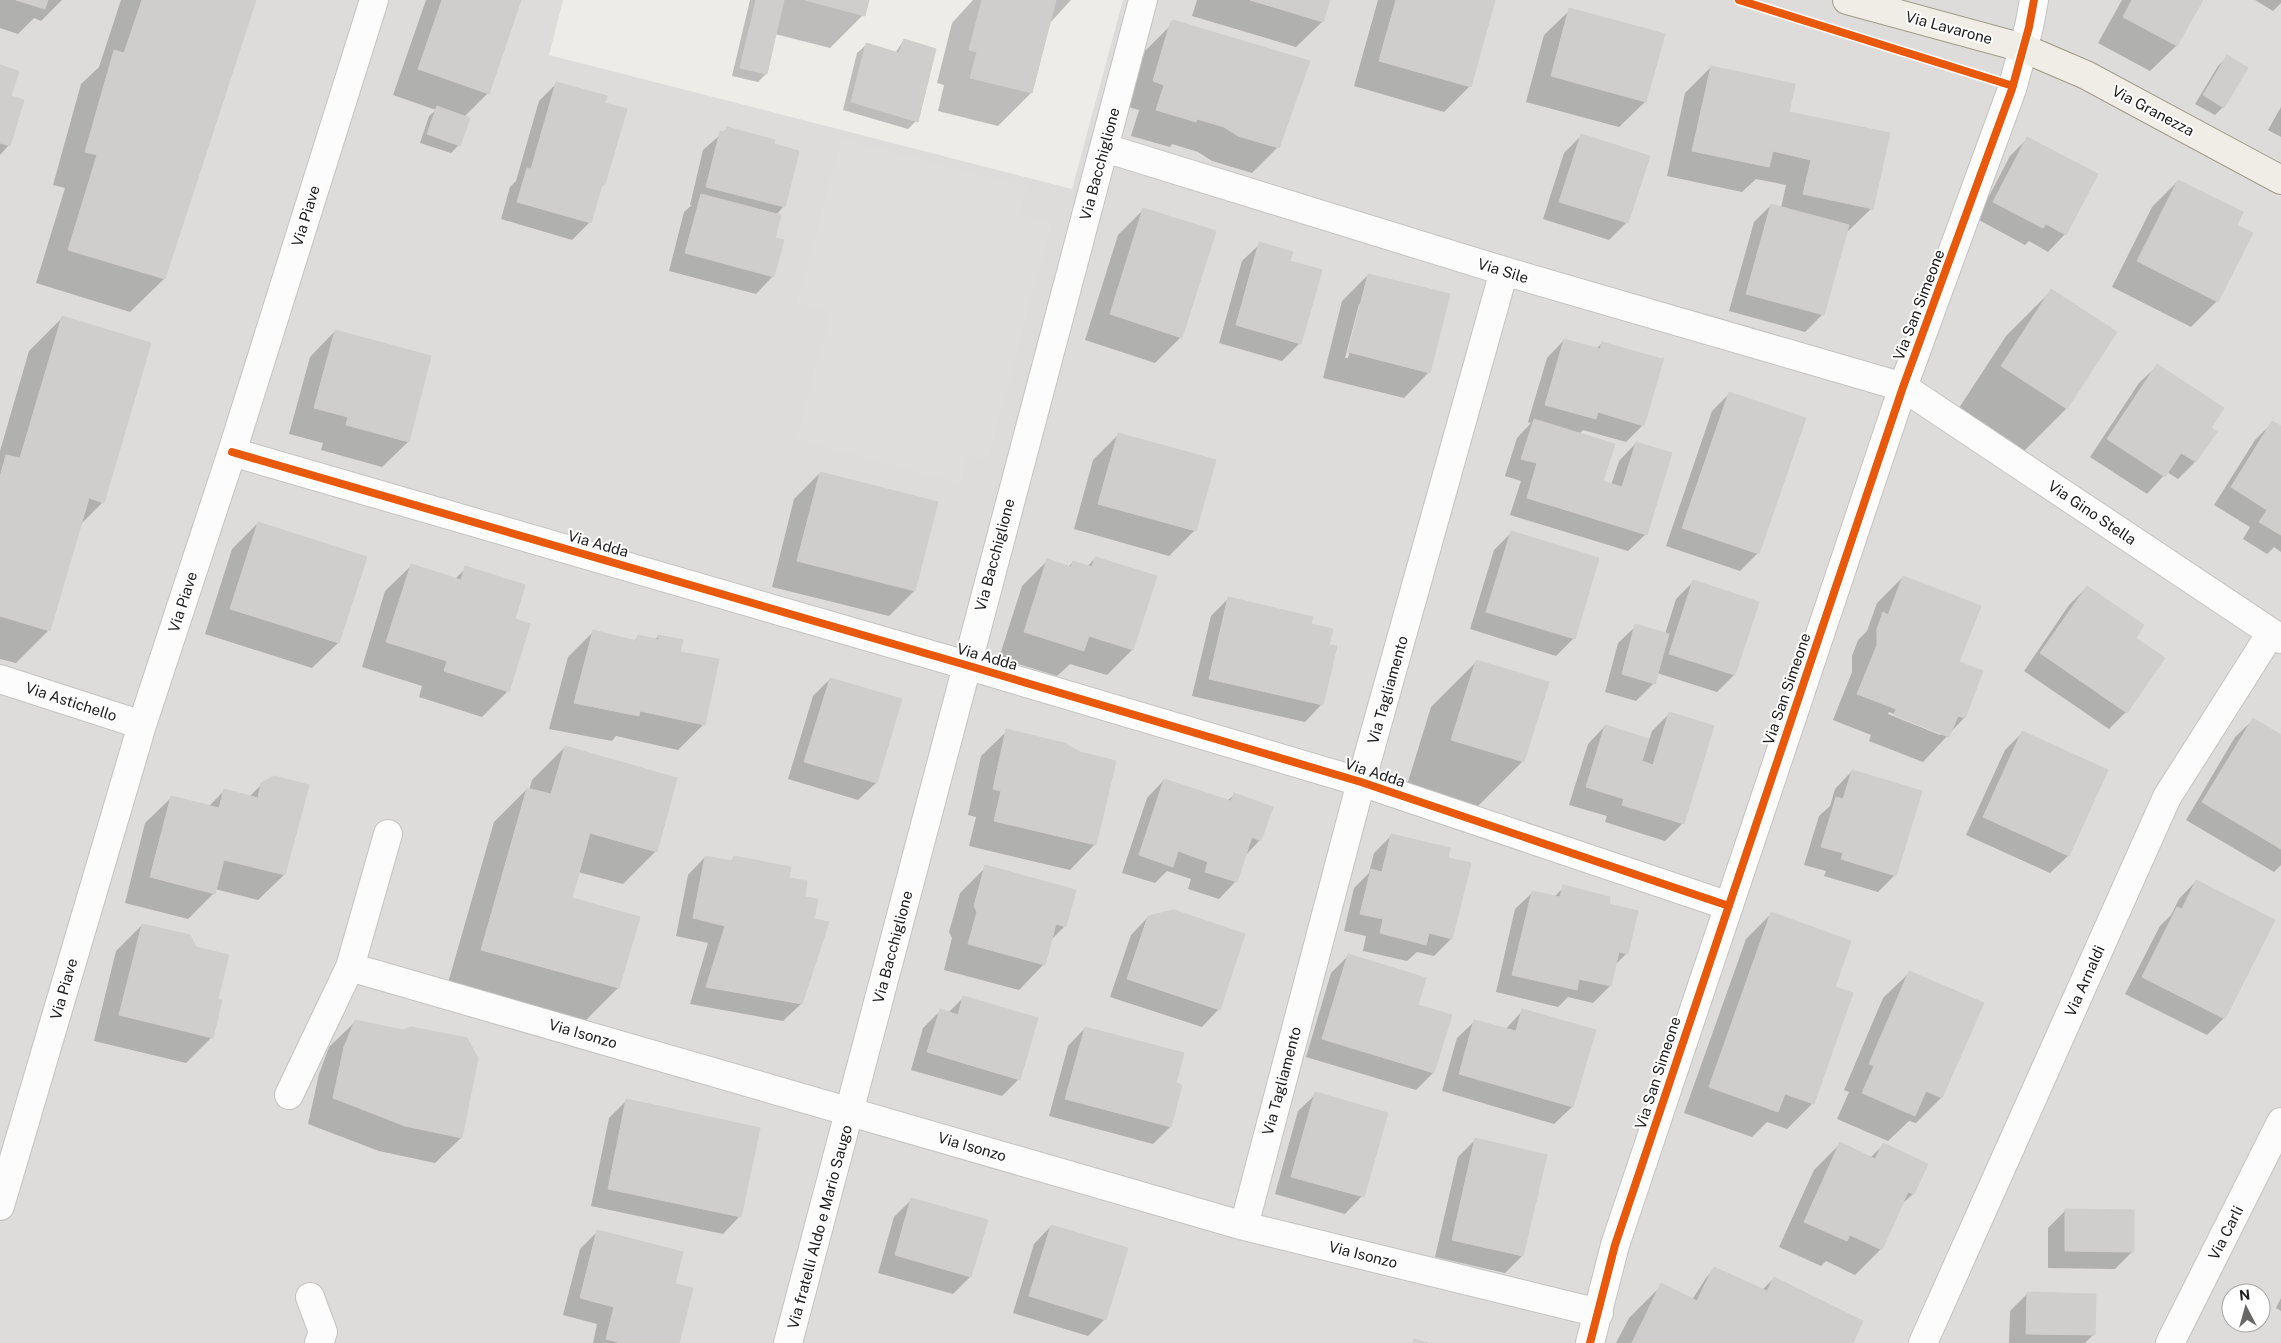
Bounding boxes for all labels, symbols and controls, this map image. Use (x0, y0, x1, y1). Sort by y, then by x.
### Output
street label: Via Lavarone (1904, 8, 1994, 47)
street label: Via Granezza (2109, 82, 2197, 139)
street label: Via Bacchiglione (1076, 106, 1123, 222)
street label: Via Piave (288, 183, 323, 248)
street label: Via San Simeone (1890, 247, 1947, 363)
street label: Via Sile (1476, 255, 1531, 286)
street label: Via Gino Stella (2045, 477, 2139, 548)
street label: Via Bacchiglione (971, 497, 1018, 613)
street label: Via Adda (566, 527, 630, 560)
street label: Via Piave (165, 569, 200, 634)
street label: Via San Simeone (1759, 631, 1814, 747)
street label: Via Tagliamento (1364, 634, 1411, 746)
street label: Via Adda (955, 640, 1019, 673)
street label: Via Astichello (23, 679, 119, 724)
street label: Via Adda (1343, 755, 1407, 790)
street label: Via Bacchiglione (869, 889, 916, 1005)
street label: Via Arnaldi (2061, 943, 2108, 1019)
street label: Via Piave (47, 956, 80, 1021)
street label: Via San Simeone (1631, 1014, 1684, 1131)
street label: Via Isonzo (547, 1016, 619, 1051)
street label: Via Tagliamento (1259, 1025, 1304, 1137)
street label: Via fratelli Aldo e Mario Saugo (784, 1123, 855, 1331)
street label: Via Isonzo (936, 1129, 1008, 1164)
street label: Via Carli (2205, 1203, 2246, 1263)
street label: Via Isonzo (1327, 1238, 1399, 1271)
north arrow (2221, 1283, 2271, 1333)
text: N (2238, 1287, 2251, 1304)

